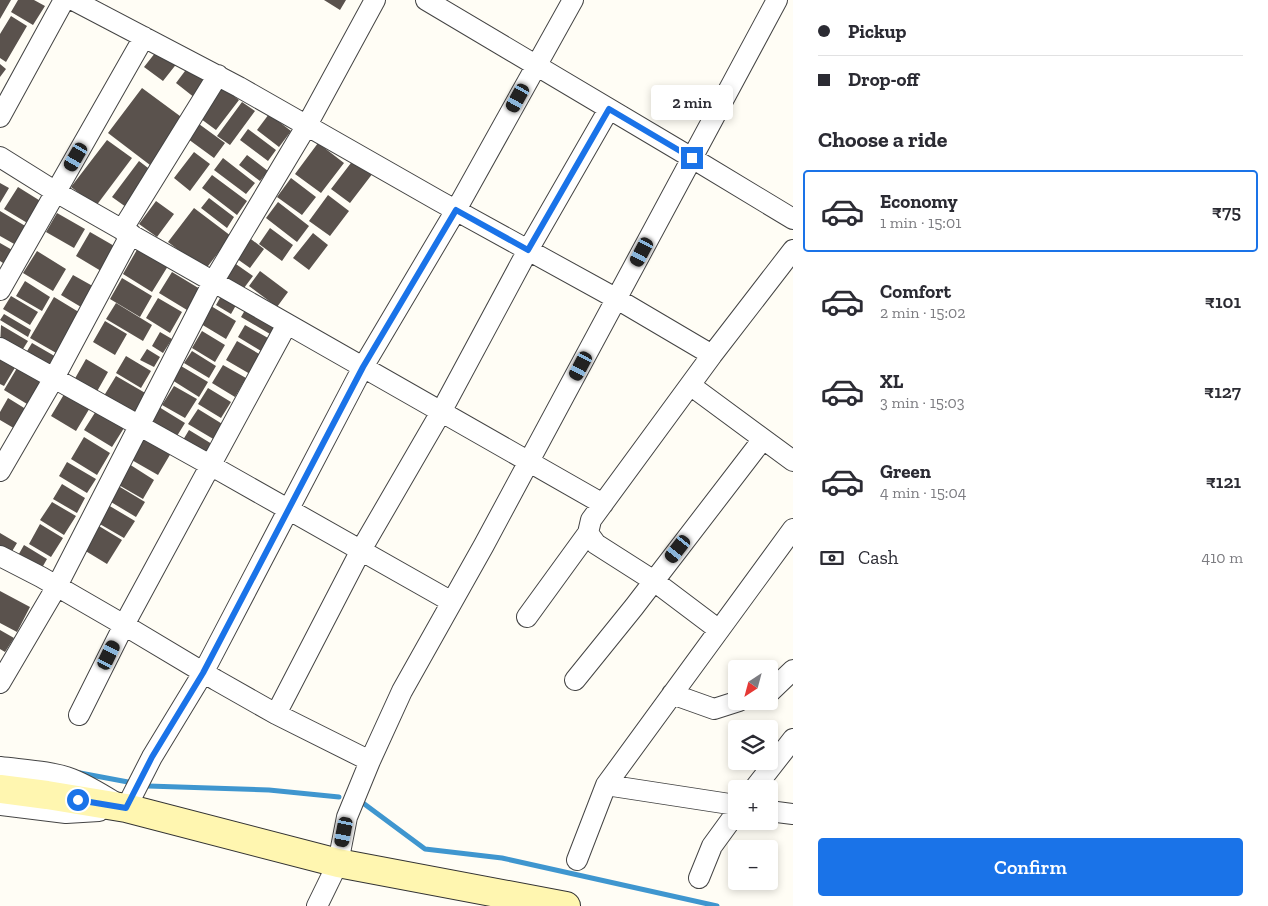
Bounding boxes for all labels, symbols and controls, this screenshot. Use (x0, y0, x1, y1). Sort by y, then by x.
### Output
text: Pickup (848, 20, 906, 43)
text: Drop-off (848, 68, 919, 91)
car (504, 81, 531, 115)
callout: 2 min (651, 86, 733, 120)
text: 2 min (672, 93, 712, 112)
text: Choose a ride (818, 126, 948, 153)
car (62, 140, 89, 174)
route end (681, 147, 703, 169)
icon: car (820, 189, 865, 234)
text: Economy (880, 190, 958, 213)
text: ₹75 (1212, 200, 1241, 223)
text: 1 min · 15:01 (880, 213, 961, 232)
car (628, 235, 655, 269)
icon: car (820, 279, 865, 324)
text: Comfort (880, 280, 951, 303)
text: ₹101 (1205, 290, 1241, 313)
text: 2 min · 15:02 (880, 303, 966, 322)
car (567, 349, 594, 383)
icon: car (820, 369, 865, 414)
text: XL (880, 370, 903, 393)
text: ₹127 (1204, 380, 1241, 403)
text: 3 min · 15:03 (880, 393, 965, 412)
icon: car (820, 459, 865, 504)
text: Green (880, 460, 931, 483)
text: ₹121 (1206, 470, 1241, 493)
text: 4 min · 15:04 (880, 483, 966, 502)
car (662, 533, 693, 565)
icon: cash (818, 544, 846, 572)
text: Cash (858, 546, 898, 569)
text: 410 m (1202, 548, 1243, 567)
car (95, 638, 122, 672)
north arrow (728, 660, 778, 710)
map controls (728, 660, 778, 890)
button: layers (728, 720, 778, 770)
button: + (728, 780, 778, 830)
route start (67, 789, 89, 811)
car (333, 816, 354, 848)
button: Confirm (818, 838, 1243, 896)
button: − (728, 840, 778, 890)

